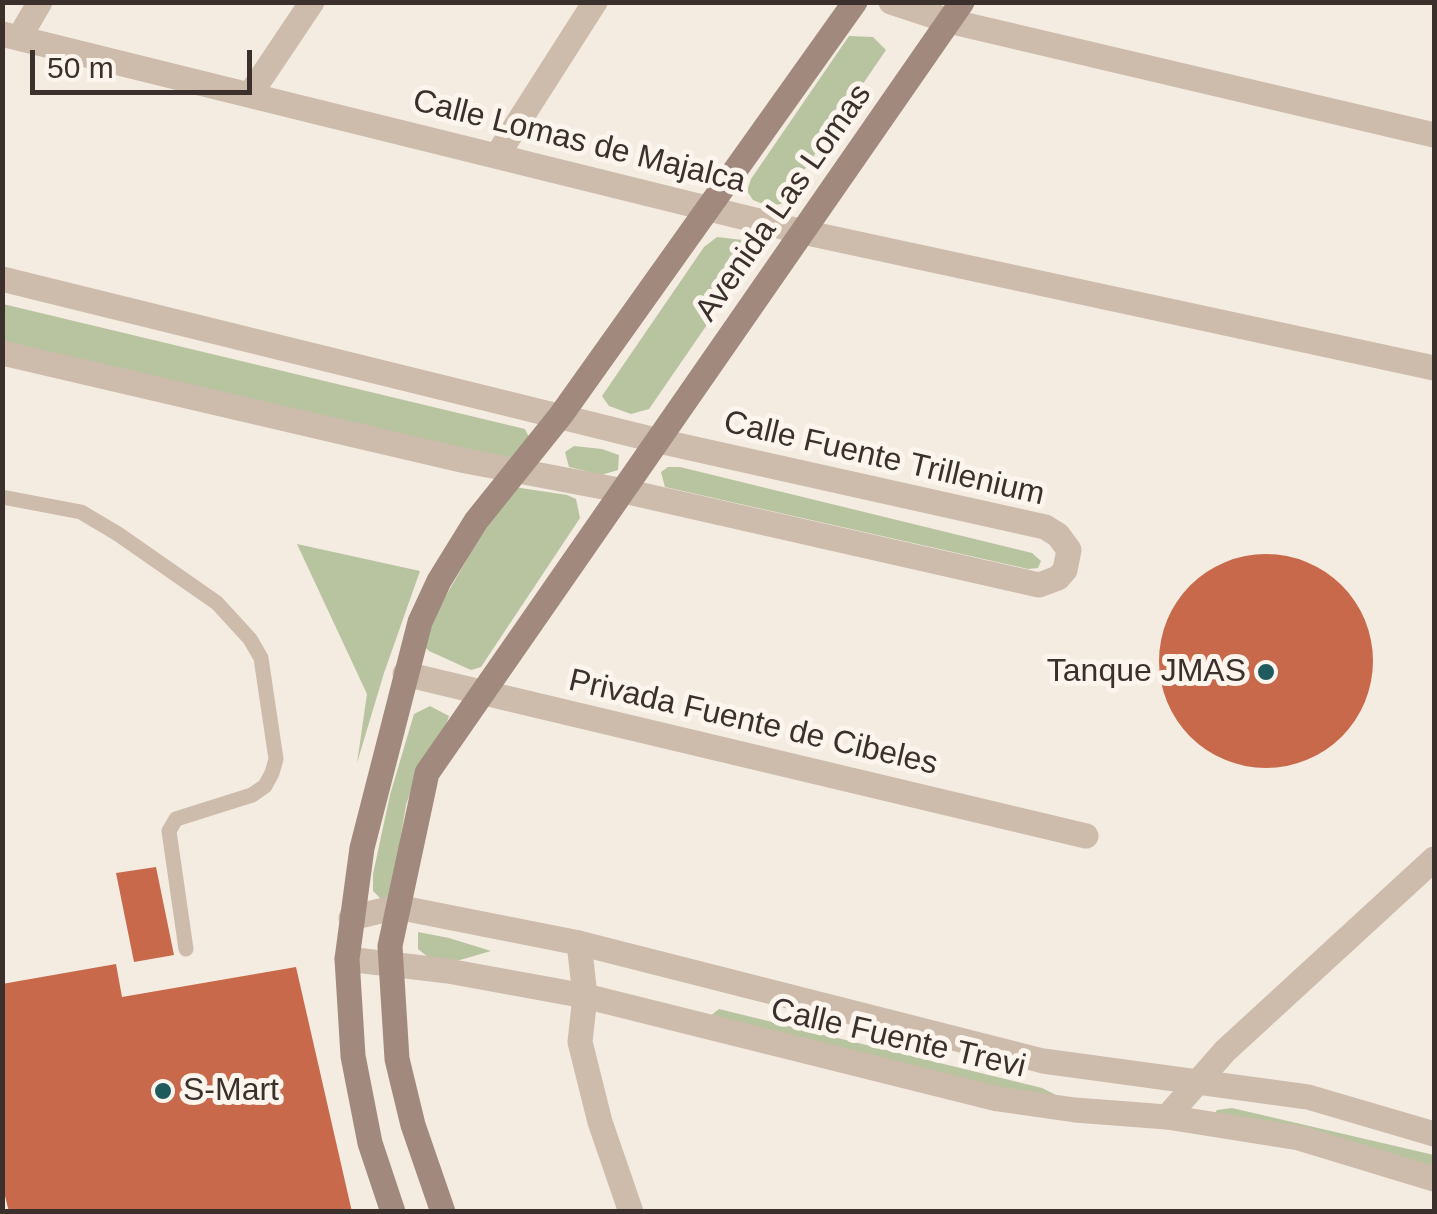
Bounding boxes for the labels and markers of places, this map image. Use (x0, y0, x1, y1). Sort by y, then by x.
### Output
place label: Tanque JMAS (1047, 653, 1246, 691)
marker: Tanque JMAS (1255, 661, 1277, 683)
place label: S-Mart (183, 1072, 279, 1110)
marker: S-Mart (152, 1080, 174, 1102)

